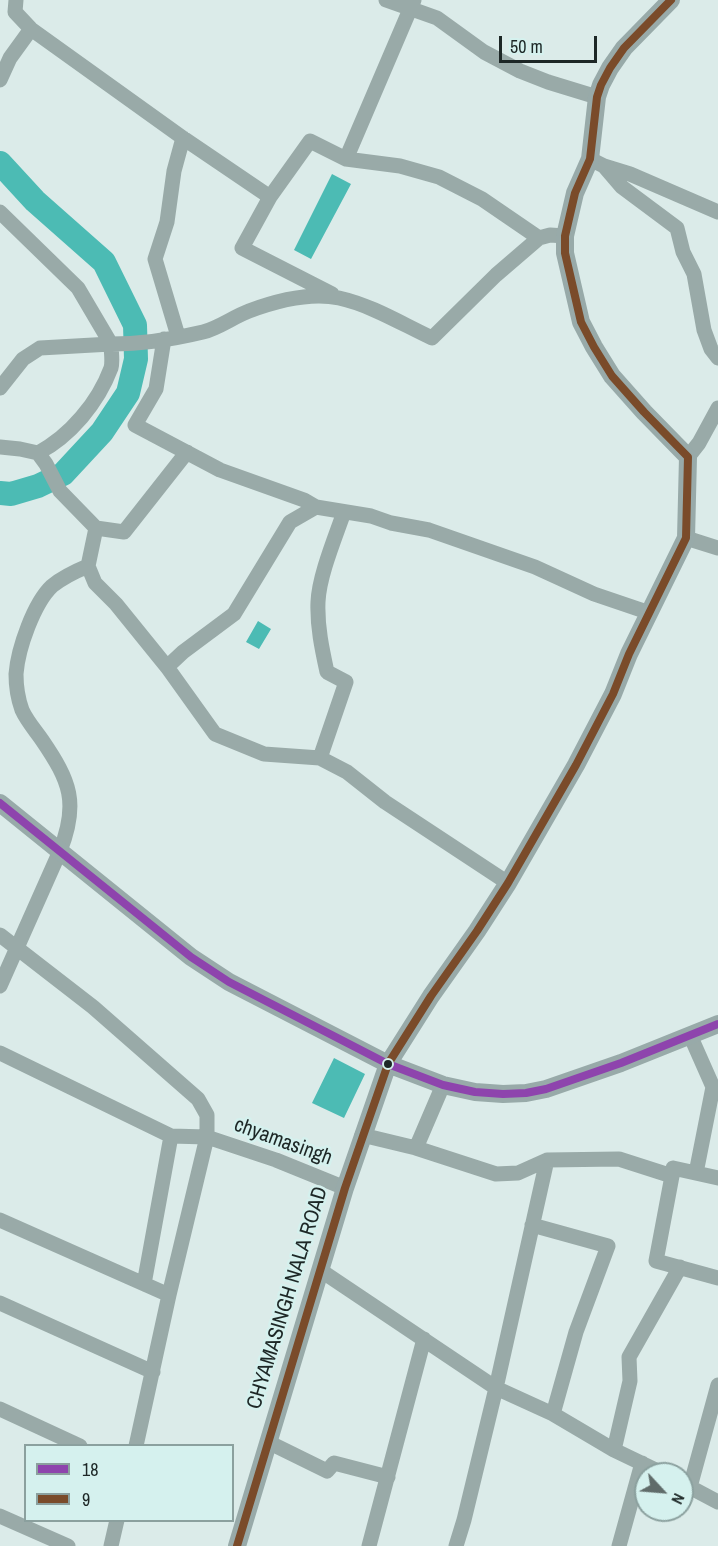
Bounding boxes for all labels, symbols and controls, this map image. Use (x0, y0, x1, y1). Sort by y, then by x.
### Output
scale bar (502, 24, 600, 62)
text: 50 m (510, 34, 543, 59)
unlabelled marker (382, 1058, 394, 1070)
street label: chyamasingh (231, 1113, 335, 1171)
street label: CHYAMASINGH NALA ROAD (242, 1184, 334, 1412)
legend (24, 1444, 234, 1522)
text: 18 (82, 1457, 98, 1482)
north arrow (634, 1462, 694, 1522)
text: 9 (82, 1487, 90, 1512)
text: N (666, 1490, 690, 1508)

